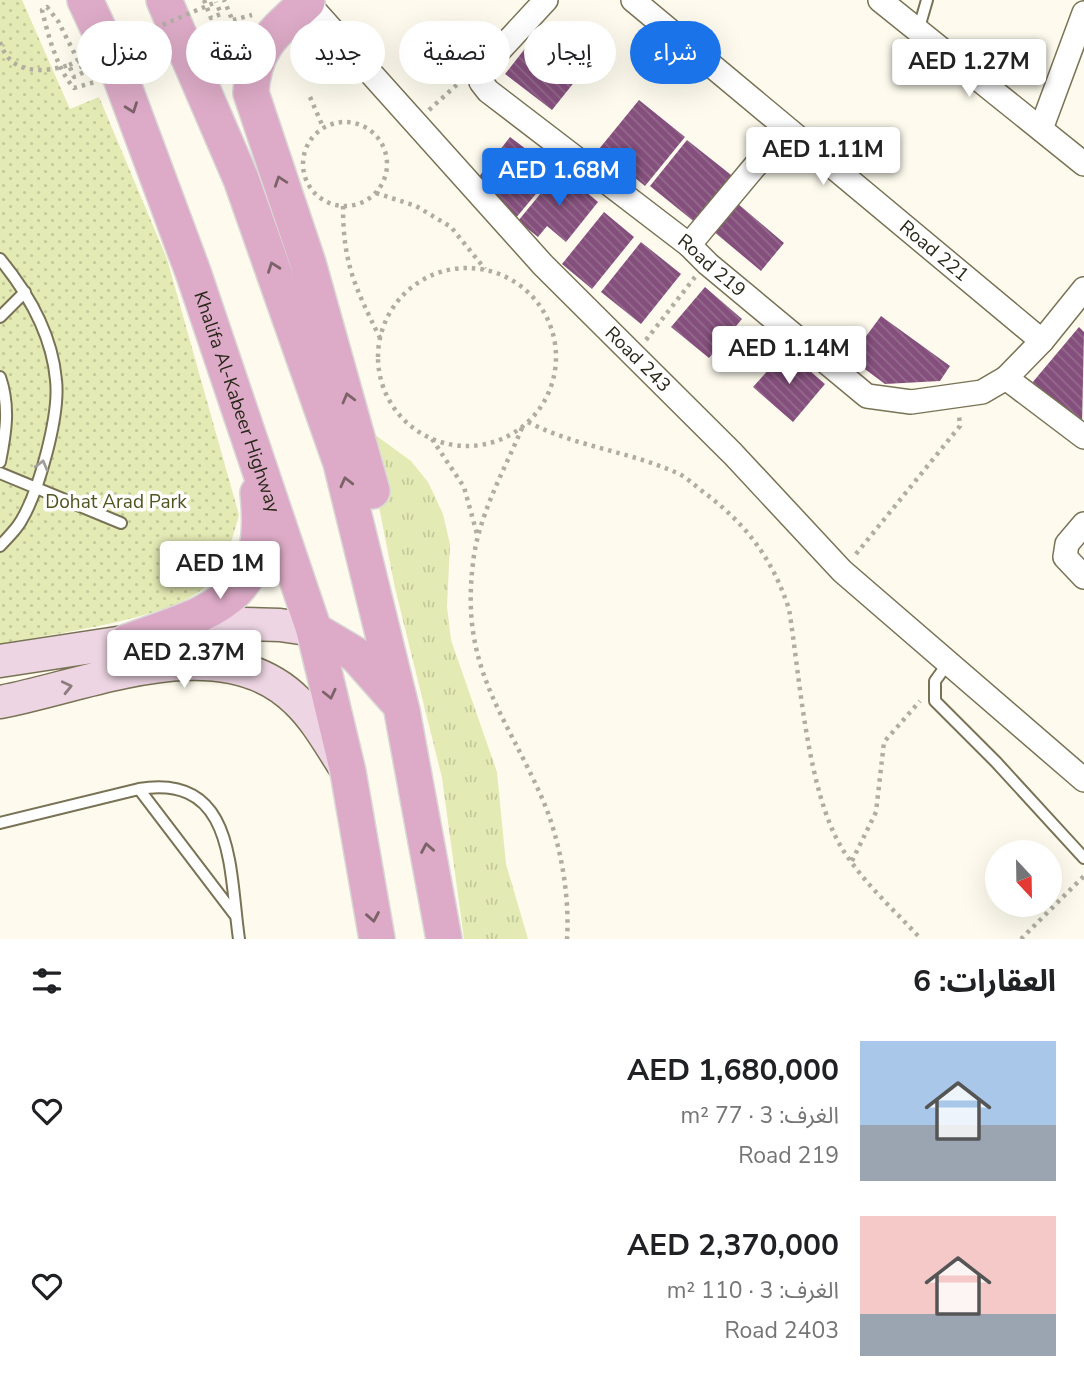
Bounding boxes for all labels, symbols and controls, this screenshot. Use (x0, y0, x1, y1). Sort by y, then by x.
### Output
chip: منزل (77, 21, 172, 84)
chip: شقة (186, 21, 276, 84)
chip: جديد (290, 21, 385, 84)
chip: تصفية (399, 21, 510, 84)
chip: إيجار (524, 21, 616, 84)
chip: شراء (630, 21, 721, 84)
pin: AED 1.27M (889, 40, 1049, 99)
text: AED 1.27M (908, 46, 1030, 77)
one-way arrow (124, 101, 138, 113)
pin: AED 1.11M (743, 128, 903, 187)
text: AED 1.11M (762, 134, 884, 165)
pin: AED 1.68M (479, 148, 639, 208)
text: AED 1.68M (498, 155, 620, 186)
one-way arrow (274, 175, 288, 188)
street label: Road 221 (894, 214, 974, 288)
street label: Road 219 (672, 228, 751, 303)
one-way arrow (267, 261, 281, 273)
street label: Khalifa Al-Kabeer Highway (187, 288, 287, 517)
street label: Road 243 (599, 321, 677, 398)
pin: AED 1.14M (709, 326, 869, 386)
text: AED 1.14M (728, 333, 850, 364)
one-way arrow (342, 392, 356, 404)
one-way arrow (34, 459, 48, 471)
one-way arrow (340, 476, 354, 488)
park label: Dohat Arad Park (45, 489, 187, 515)
pin: AED 1M (163, 542, 277, 601)
text: AED 1M (176, 548, 264, 579)
pin: AED 2.37M (104, 630, 264, 690)
text: AED 2.37M (123, 637, 245, 668)
one-way arrow (61, 681, 73, 696)
one-way arrow (321, 688, 336, 700)
north arrow (985, 840, 1062, 917)
map controls (985, 840, 1062, 917)
one-way arrow (420, 842, 435, 854)
one-way arrow (365, 912, 380, 923)
text: العقارات: 6 (913, 961, 1056, 1002)
icon: filters (28, 962, 66, 1000)
text: AED 1,680,000 (627, 1050, 839, 1091)
icon: home (916, 1069, 1000, 1153)
icon: heart (28, 1092, 66, 1130)
text: الغرف: 3 · 77 m² (681, 1100, 839, 1131)
text: Road 219 (738, 1140, 839, 1171)
text: AED 2,370,000 (627, 1225, 839, 1266)
icon: home (916, 1244, 1000, 1328)
icon: heart (28, 1267, 66, 1305)
text: الغرف: 3 · 110 m² (667, 1275, 839, 1306)
text: Road 2403 (724, 1315, 839, 1346)

